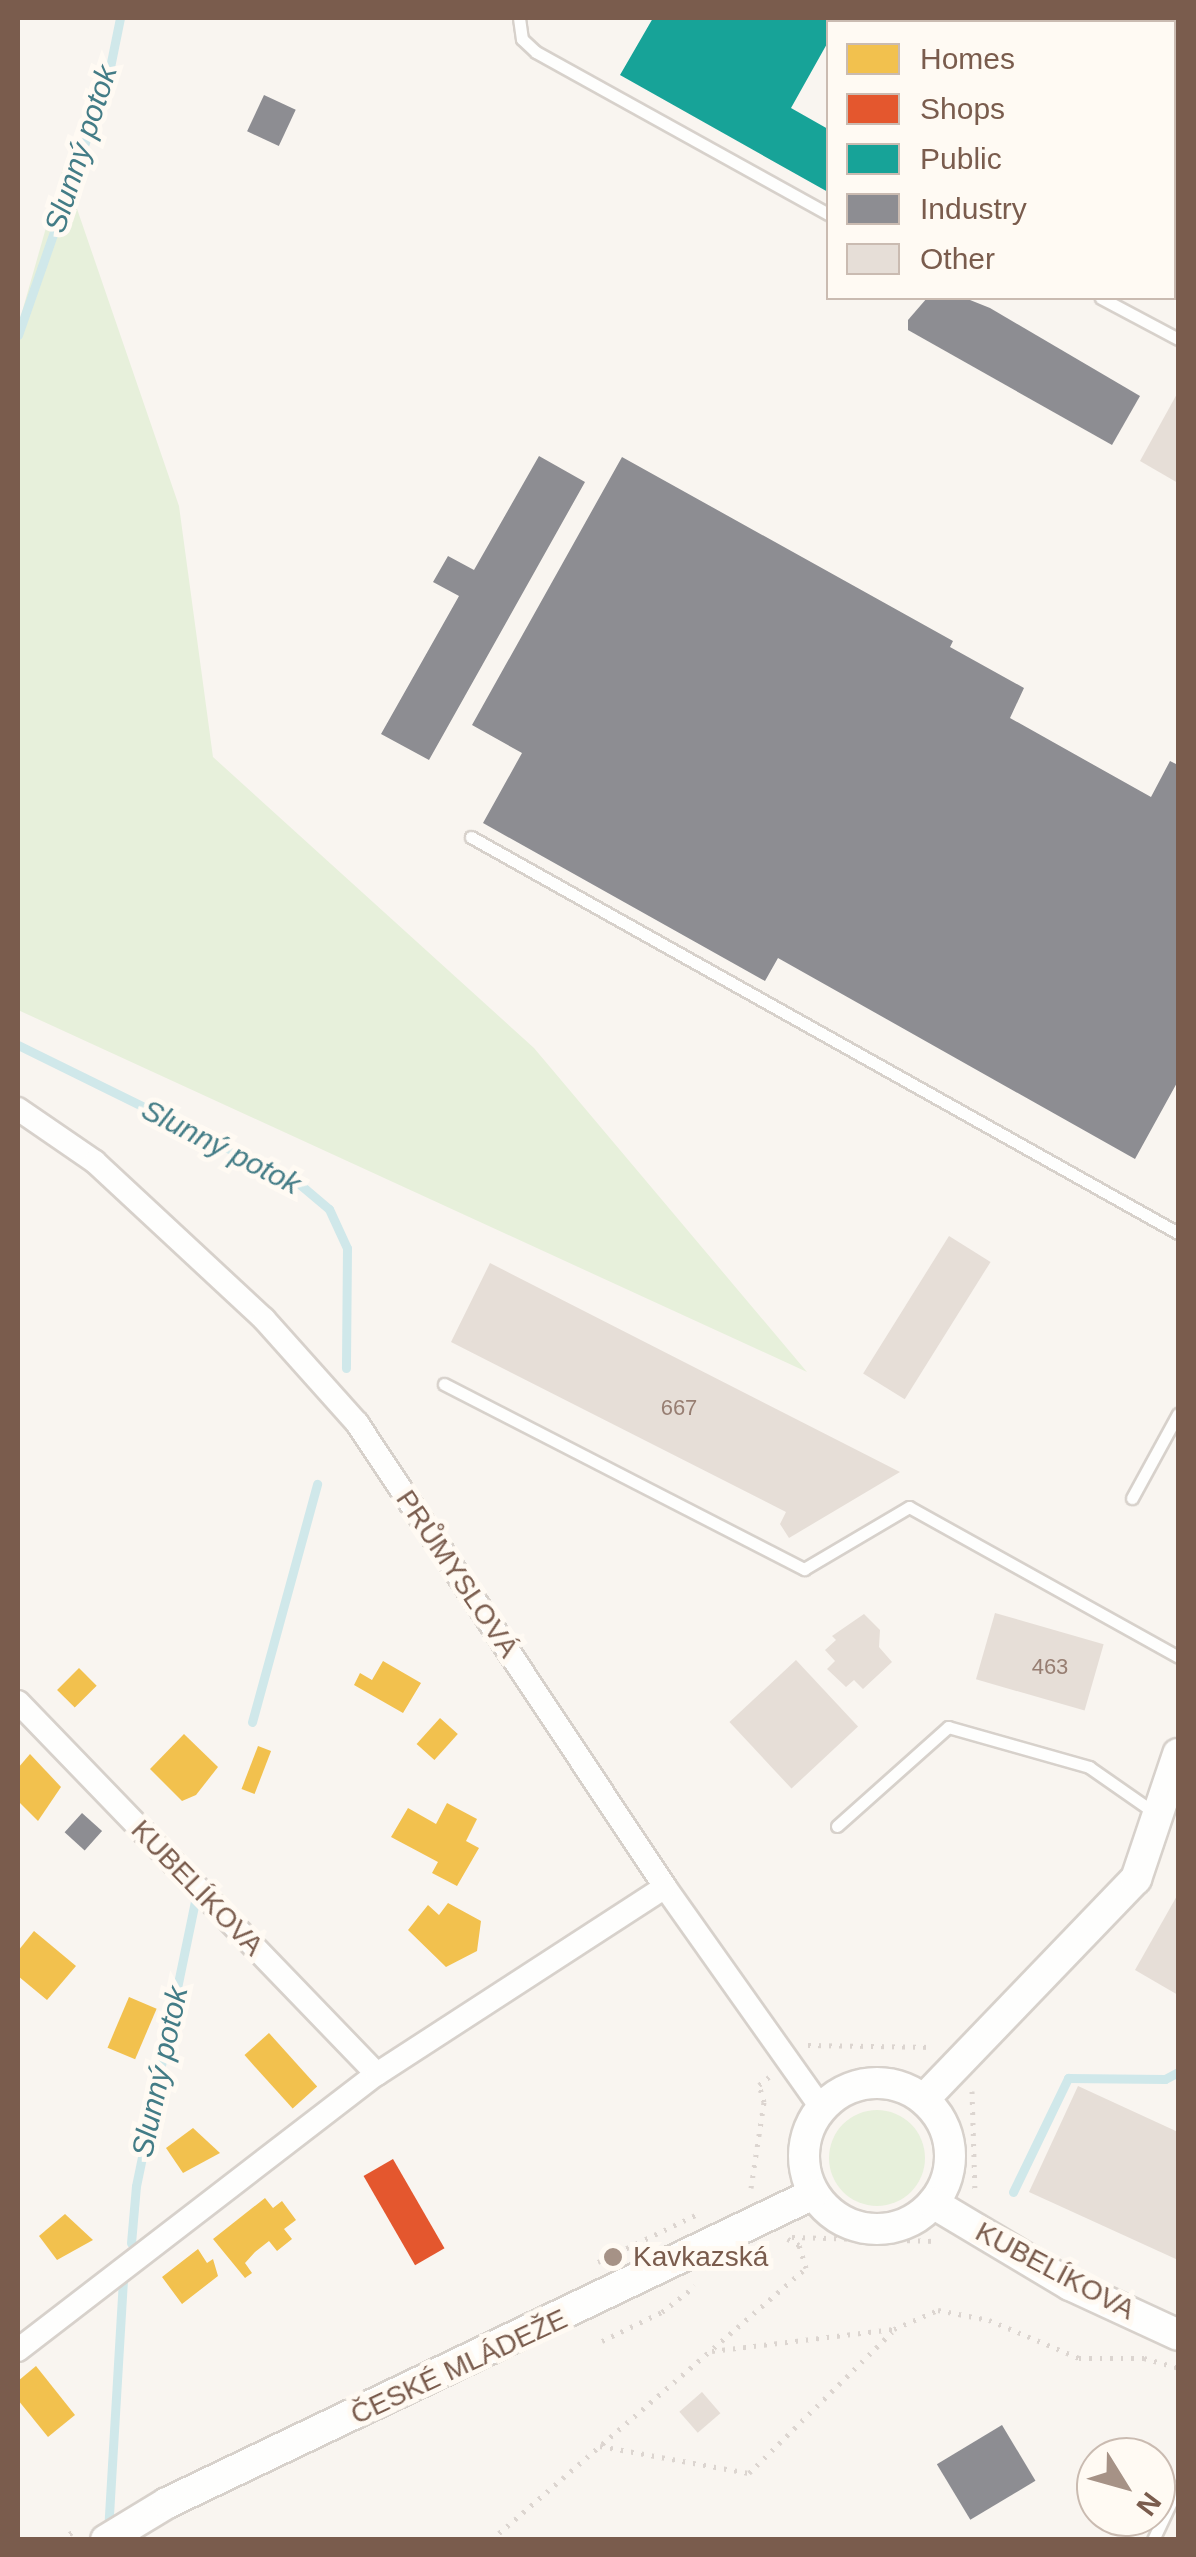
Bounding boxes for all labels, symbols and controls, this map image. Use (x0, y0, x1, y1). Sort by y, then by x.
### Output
legend (826, 20, 1176, 300)
text: Homes (920, 42, 1015, 75)
water label: Slunný potok (37, 61, 125, 237)
text: Shops (920, 92, 1005, 125)
text: Public (920, 142, 1002, 175)
text: Industry (920, 192, 1027, 225)
text: Other (920, 242, 995, 275)
water label: Slunný potok (136, 1092, 306, 1202)
house number: 667 (661, 1395, 697, 1421)
street label: PRŮMYSLOVÁ (389, 1484, 525, 1664)
house number: 463 (1032, 1654, 1068, 1680)
street label: KUBELÍKOVA (124, 1813, 270, 1963)
water label: Slunný potok (124, 1983, 196, 2161)
street label: KUBELÍKOVA (970, 2215, 1140, 2327)
place label: Kavkazská (633, 2240, 768, 2274)
marker: Kavkazská (602, 2246, 624, 2268)
street label: ČESKÉ MLÁDEŽE (345, 2302, 573, 2432)
north arrow (1076, 2437, 1176, 2537)
text: N (1130, 2487, 1167, 2522)

